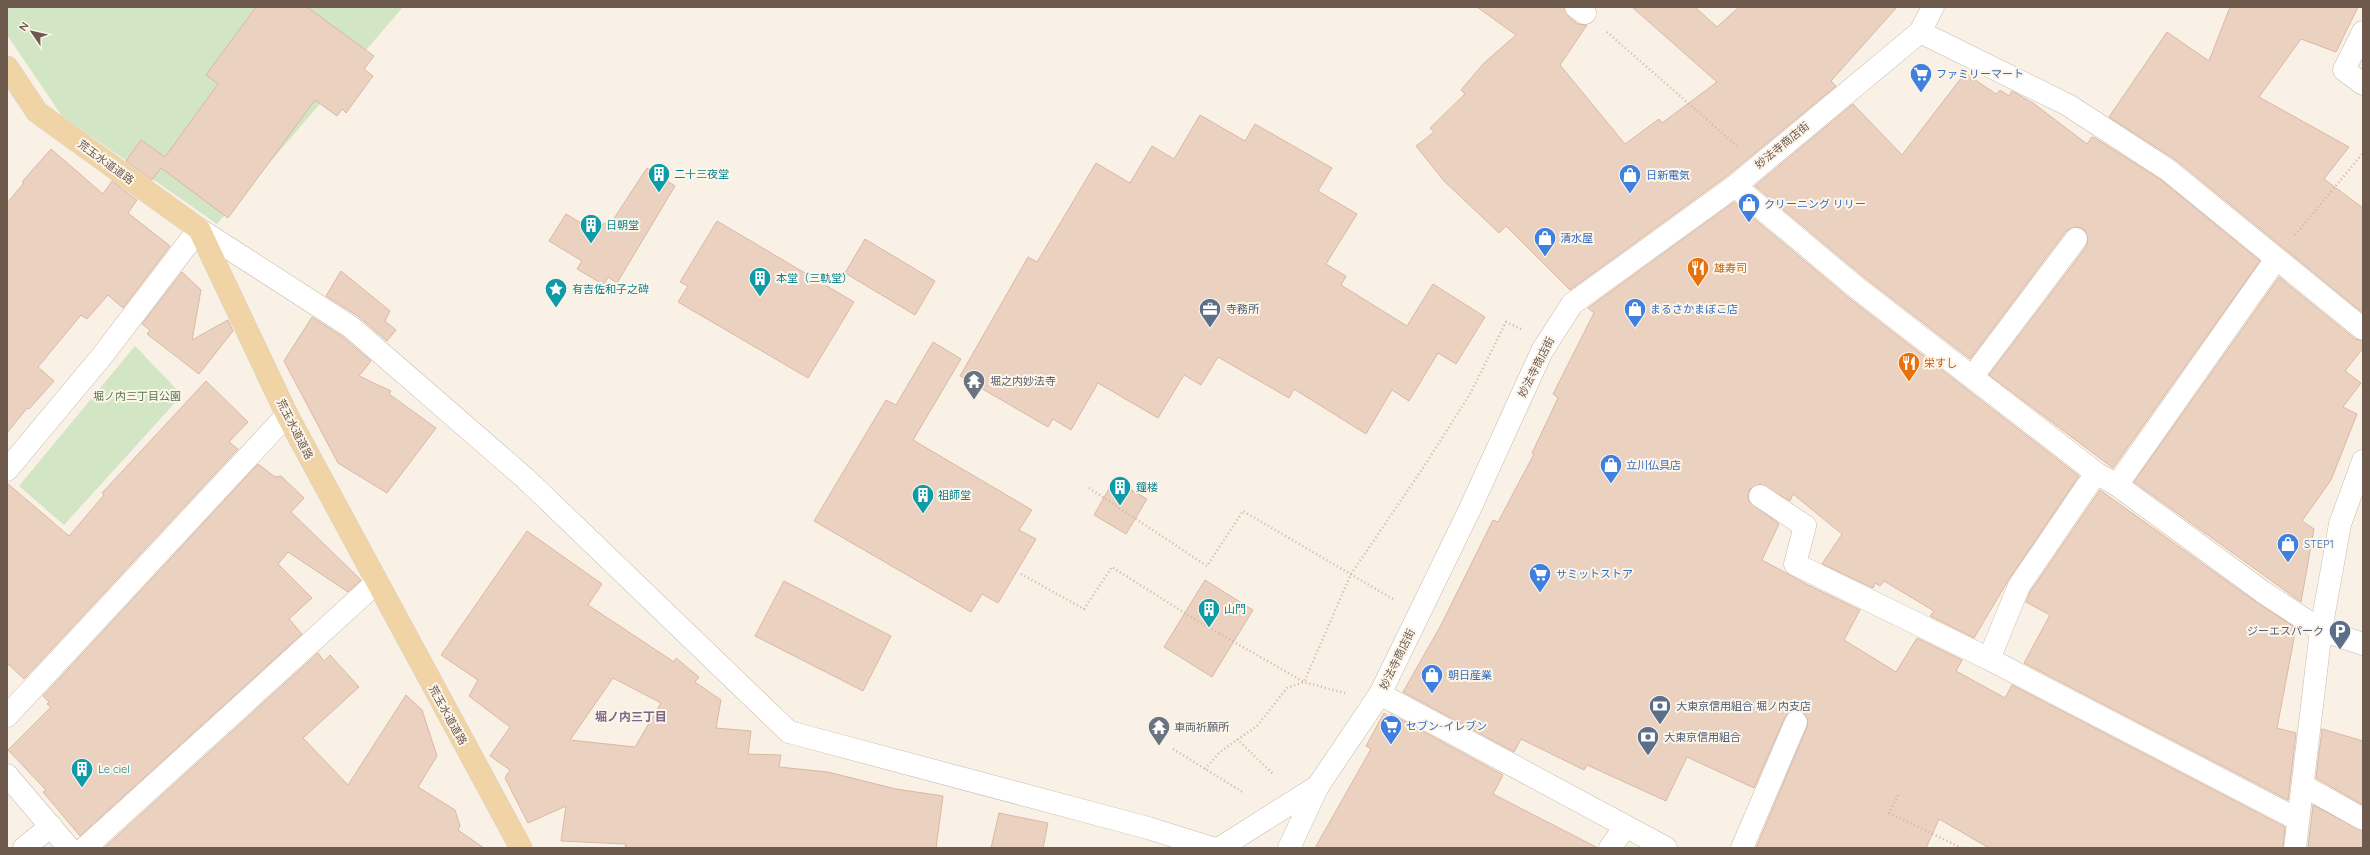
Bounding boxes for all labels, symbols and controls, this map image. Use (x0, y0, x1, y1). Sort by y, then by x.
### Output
north arrow (12, 12, 52, 52)
text: N (16, 19, 32, 34)
supermarket icon: ファミリーマート (1908, 61, 1934, 94)
place label: ファミリーマート (1936, 67, 2024, 81)
street label: 妙法寺商店街 (1752, 119, 1812, 171)
street label: 荒玉水道道路 (75, 137, 137, 187)
building icon: 二十三夜堂 (646, 161, 672, 194)
shop icon: 日新電気 (1617, 162, 1643, 195)
place label: 二十三夜堂 (674, 167, 729, 181)
place label: 日新電気 (1646, 168, 1690, 182)
shop icon: クリーニング リリー (1736, 191, 1762, 224)
place label: クリーニング リリー (1764, 197, 1866, 211)
building icon: 日朝堂 (578, 212, 604, 245)
place label: 日朝堂 (606, 218, 639, 232)
shop icon: 清水屋 (1532, 225, 1558, 258)
place label: 清水屋 (1560, 231, 1593, 245)
restaurant icon: 雄寿司 (1685, 255, 1711, 288)
place label: 雄寿司 (1714, 261, 1747, 275)
building icon: 本堂（三軌堂） (747, 265, 773, 298)
place label: 本堂（三軌堂） (776, 271, 853, 285)
place icon: 有吉佐和子之碑 (543, 276, 569, 309)
place label: 有吉佐和子之碑 (572, 282, 649, 296)
office icon: 寺務所 (1197, 296, 1223, 329)
shop icon: まるさかまぼこ店 (1622, 296, 1648, 329)
place label: 寺務所 (1226, 302, 1260, 316)
place label: まるさかまぼこ店 (1650, 302, 1738, 316)
street label: 妙法寺商店街 (1515, 334, 1557, 400)
restaurant icon: 栄すし (1896, 350, 1922, 383)
place label: 栄すし (1924, 356, 1957, 370)
temple icon: 堀之内妙法寺 (961, 368, 987, 401)
place label: 堀之内妙法寺 (990, 374, 1056, 388)
park label: 堀ノ内三丁目公園 (93, 389, 181, 403)
street label: 荒玉水道道路 (274, 396, 316, 462)
shop icon: 立川仏具店 (1598, 452, 1624, 485)
place label: 立川仏具店 (1626, 458, 1681, 472)
building icon: 鐘楼 (1107, 474, 1133, 507)
place label: 鐘楼 (1136, 480, 1158, 494)
building icon: 祖師堂 (910, 482, 936, 515)
place label: 祖師堂 (938, 488, 971, 502)
shop icon: STEP1 (2275, 531, 2301, 564)
place label: STEP1 (2304, 537, 2334, 551)
supermarket icon: サミットストア (1527, 561, 1553, 594)
place label: サミットストア (1556, 567, 1633, 581)
building icon: 山門 (1196, 596, 1222, 629)
place label: 山門 (1224, 602, 1246, 616)
parking icon: ジーエスパーク (2327, 618, 2353, 651)
place label: ジーエスパーク (2247, 624, 2324, 638)
street label: 妙法寺商店街 (1376, 626, 1418, 692)
shop icon: 朝日産業 (1419, 662, 1445, 695)
place label: 朝日産業 (1448, 668, 1492, 682)
street label: 荒玉水道道路 (426, 683, 470, 747)
bank icon: 大東京信用組合 堀ノ内支店 (1647, 693, 1673, 726)
place label: 大東京信用組合 堀ノ内支店 (1676, 699, 1811, 713)
district label: 堀ノ内三丁目 (595, 709, 667, 724)
supermarket icon: セブン-イレブン (1378, 713, 1404, 746)
temple icon: 車両祈願所 (1146, 714, 1172, 747)
place label: セブン-イレブン (1406, 719, 1487, 733)
place label: 車両祈願所 (1174, 720, 1230, 734)
bank icon: 大東京信用組合 (1635, 724, 1661, 757)
place label: 大東京信用組合 (1664, 730, 1741, 744)
building icon: Le ciel (69, 756, 95, 789)
place label: Le ciel (98, 762, 130, 776)

